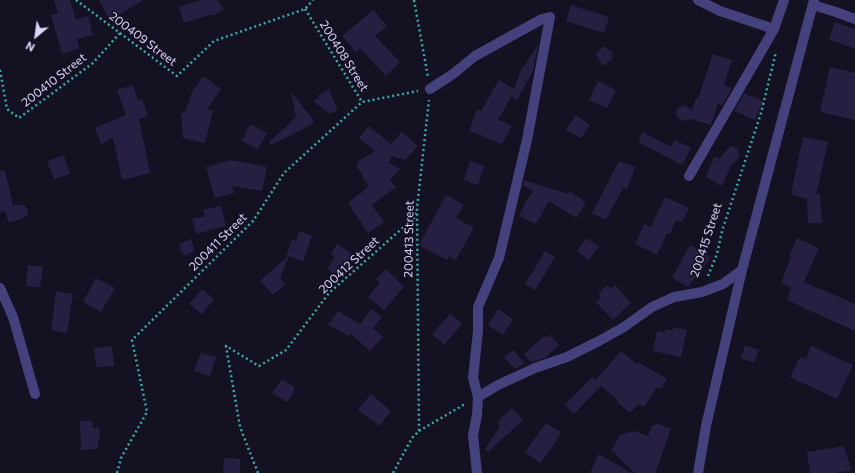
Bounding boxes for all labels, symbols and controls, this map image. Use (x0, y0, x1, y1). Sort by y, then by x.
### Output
street label: 200409 Street (106, 9, 180, 69)
north arrow (16, 16, 56, 56)
street label: 200408 Street (316, 18, 372, 94)
text: N (23, 39, 37, 55)
street label: 200410 Street (19, 50, 89, 110)
street label: 200413 Street (401, 200, 417, 278)
street label: 200415 Street (687, 201, 725, 279)
street label: 200411 Street (186, 210, 250, 274)
street label: 200412 Street (316, 233, 382, 297)

